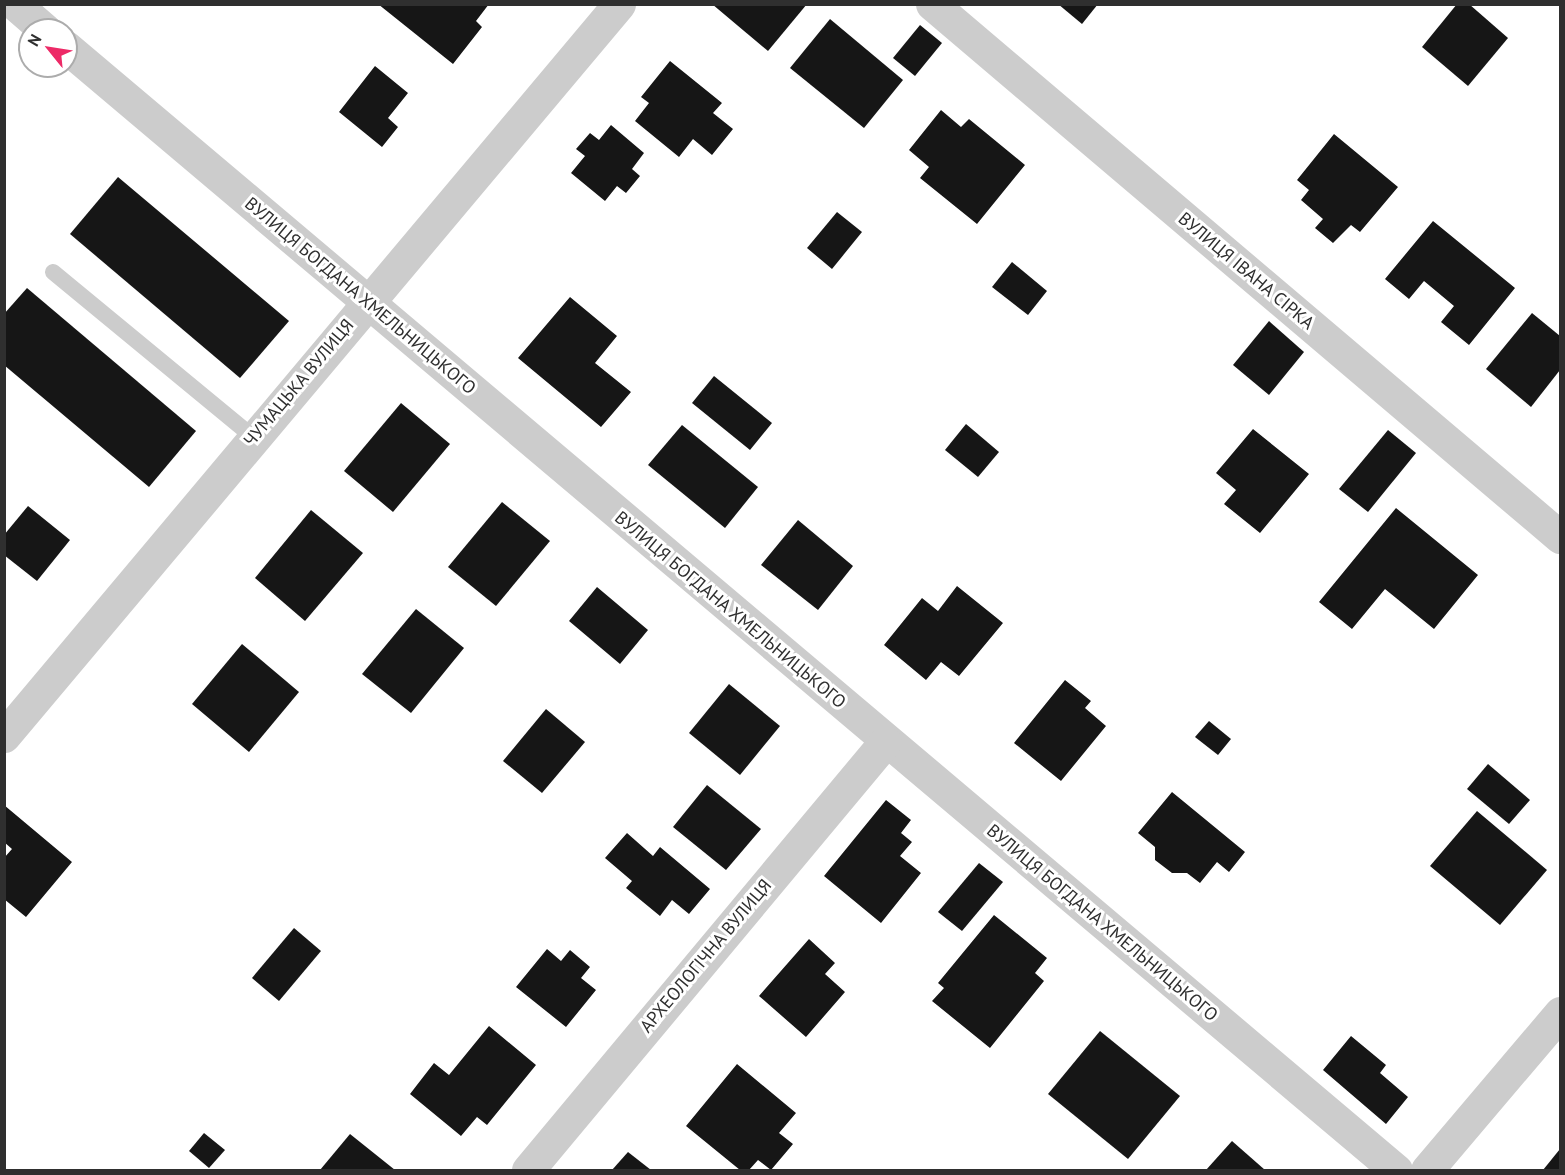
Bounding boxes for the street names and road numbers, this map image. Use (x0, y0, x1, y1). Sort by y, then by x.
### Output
street label: ВУЛИЦЯ БОГДАНА ХМЕЛЬНИЦЬКОГО (240, 193, 480, 399)
street label: ВУЛИЦЯ ІВАНА СІРКА (1173, 208, 1319, 334)
street label: ЧУМАЦЬКА ВУЛИЦЯ (239, 315, 359, 451)
street label: ВУЛИЦЯ БОГДАНА ХМЕЛЬНИЦЬКОГО (610, 507, 850, 713)
street label: ВУЛИЦЯ БОГДАНА ХМЕЛЬНИЦЬКОГО (982, 820, 1222, 1026)
street label: АРХЕОЛОГІЧНА ВУЛИЦЯ (635, 875, 777, 1037)

